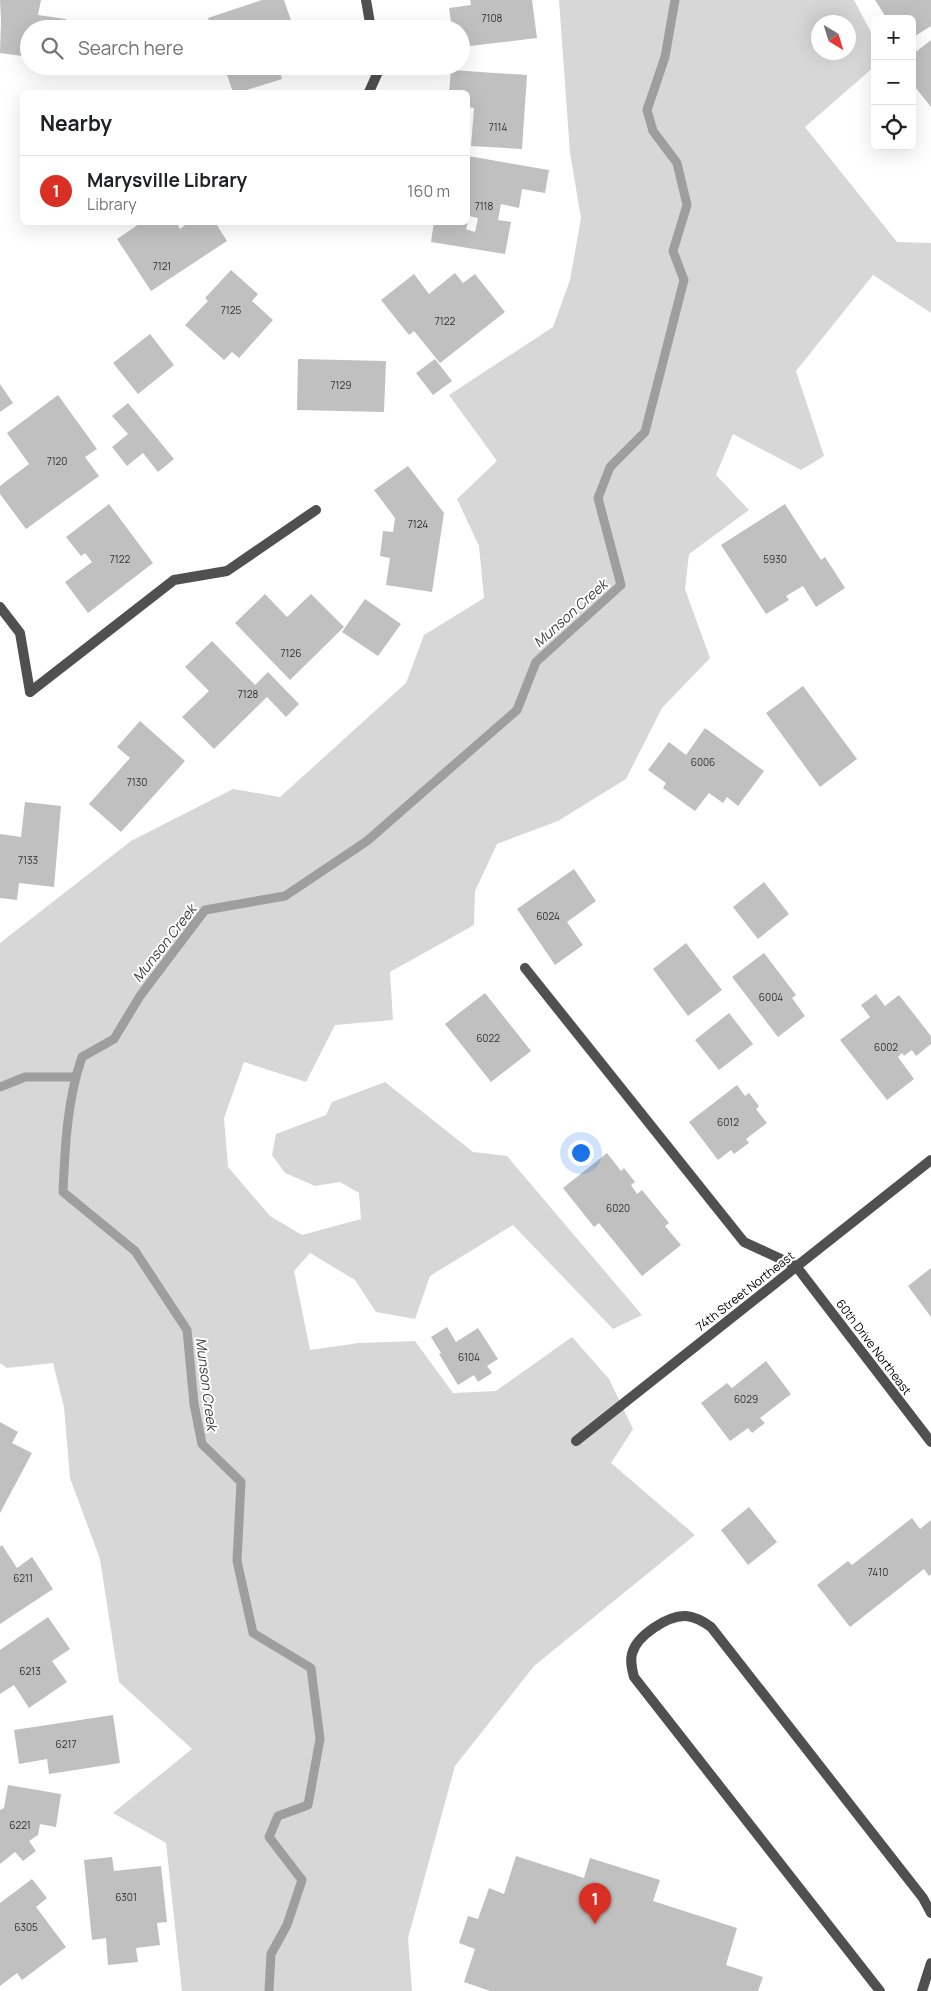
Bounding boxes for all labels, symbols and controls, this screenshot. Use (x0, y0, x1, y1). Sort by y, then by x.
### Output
house number: 7108 (482, 11, 503, 25)
north arrow (811, 15, 856, 60)
map controls (871, 15, 916, 150)
button: + (871, 15, 916, 60)
search box (20, 20, 470, 75)
icon: search (38, 34, 66, 62)
text: Search here (78, 35, 184, 61)
button: − (871, 60, 916, 105)
button: locate (871, 105, 916, 150)
text: Nearby (40, 109, 112, 137)
house number: 7114 (489, 120, 507, 134)
text: Marysville Library (87, 167, 247, 193)
text: 1 (52, 180, 60, 202)
text: 160 m (407, 180, 450, 202)
text: Library (87, 193, 137, 215)
house number: 7118 (475, 199, 493, 213)
house number: 7121 (153, 259, 171, 273)
house number: 7125 (221, 303, 241, 317)
house number: 7122 (435, 314, 455, 328)
house number: 7129 (331, 378, 351, 392)
house number: 7120 (47, 454, 67, 468)
house number: 7124 (408, 517, 428, 531)
house number: 7122 (110, 552, 130, 566)
house number: 5930 (763, 552, 787, 566)
water label: Munson Creek (529, 573, 613, 651)
house number: 7126 (281, 646, 301, 660)
house number: 7128 (238, 687, 258, 701)
house number: 6006 (691, 755, 715, 769)
house number: 7130 (127, 775, 147, 789)
house number: 7133 (18, 853, 38, 867)
water label: Munson Creek (128, 899, 201, 986)
house number: 6024 (536, 909, 560, 923)
house number: 6004 (759, 990, 783, 1004)
house number: 6022 (476, 1031, 500, 1045)
house number: 6002 (874, 1040, 898, 1054)
house number: 6012 (717, 1115, 739, 1129)
your location (568, 1140, 594, 1166)
house number: 6020 (606, 1201, 630, 1215)
street label: 74th Street Northeast (692, 1247, 798, 1335)
street label: 60th Drive Northeast (832, 1296, 916, 1399)
water label: Munson Creek (192, 1336, 222, 1434)
house number: 6104 (458, 1350, 480, 1364)
house number: 6029 (734, 1392, 758, 1406)
house number: 7410 (868, 1565, 888, 1579)
house number: 6211 (13, 1571, 33, 1585)
house number: 6213 (19, 1664, 41, 1678)
house number: 6217 (56, 1737, 76, 1751)
house number: 6221 (9, 1818, 31, 1832)
pin: 1 (579, 1883, 611, 1924)
house number: 6301 (115, 1890, 137, 1904)
house number: 6305 (14, 1920, 38, 1934)

